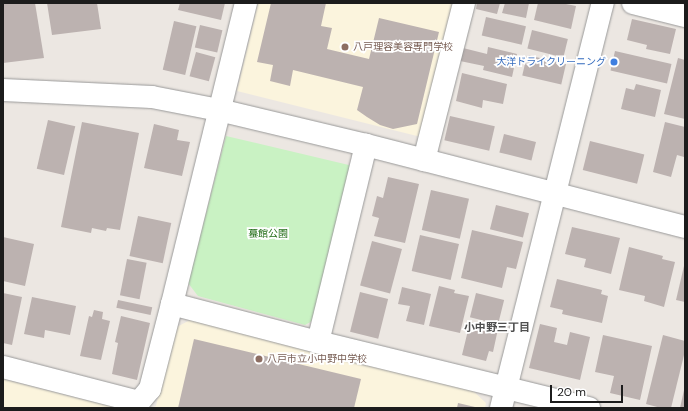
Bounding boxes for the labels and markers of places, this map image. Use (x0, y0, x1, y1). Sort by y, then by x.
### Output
place label: 八戸理容美容専門学校 (353, 41, 453, 53)
marker: 八戸理容美容専門学校 (340, 42, 350, 52)
place label: 大洋ドライクリーニング (496, 56, 606, 68)
marker: 大洋ドライクリーニング (609, 57, 619, 67)
place label: 八戸市立小中野中学校 (267, 353, 367, 365)
marker: 八戸市立小中野中学校 (254, 354, 264, 364)

